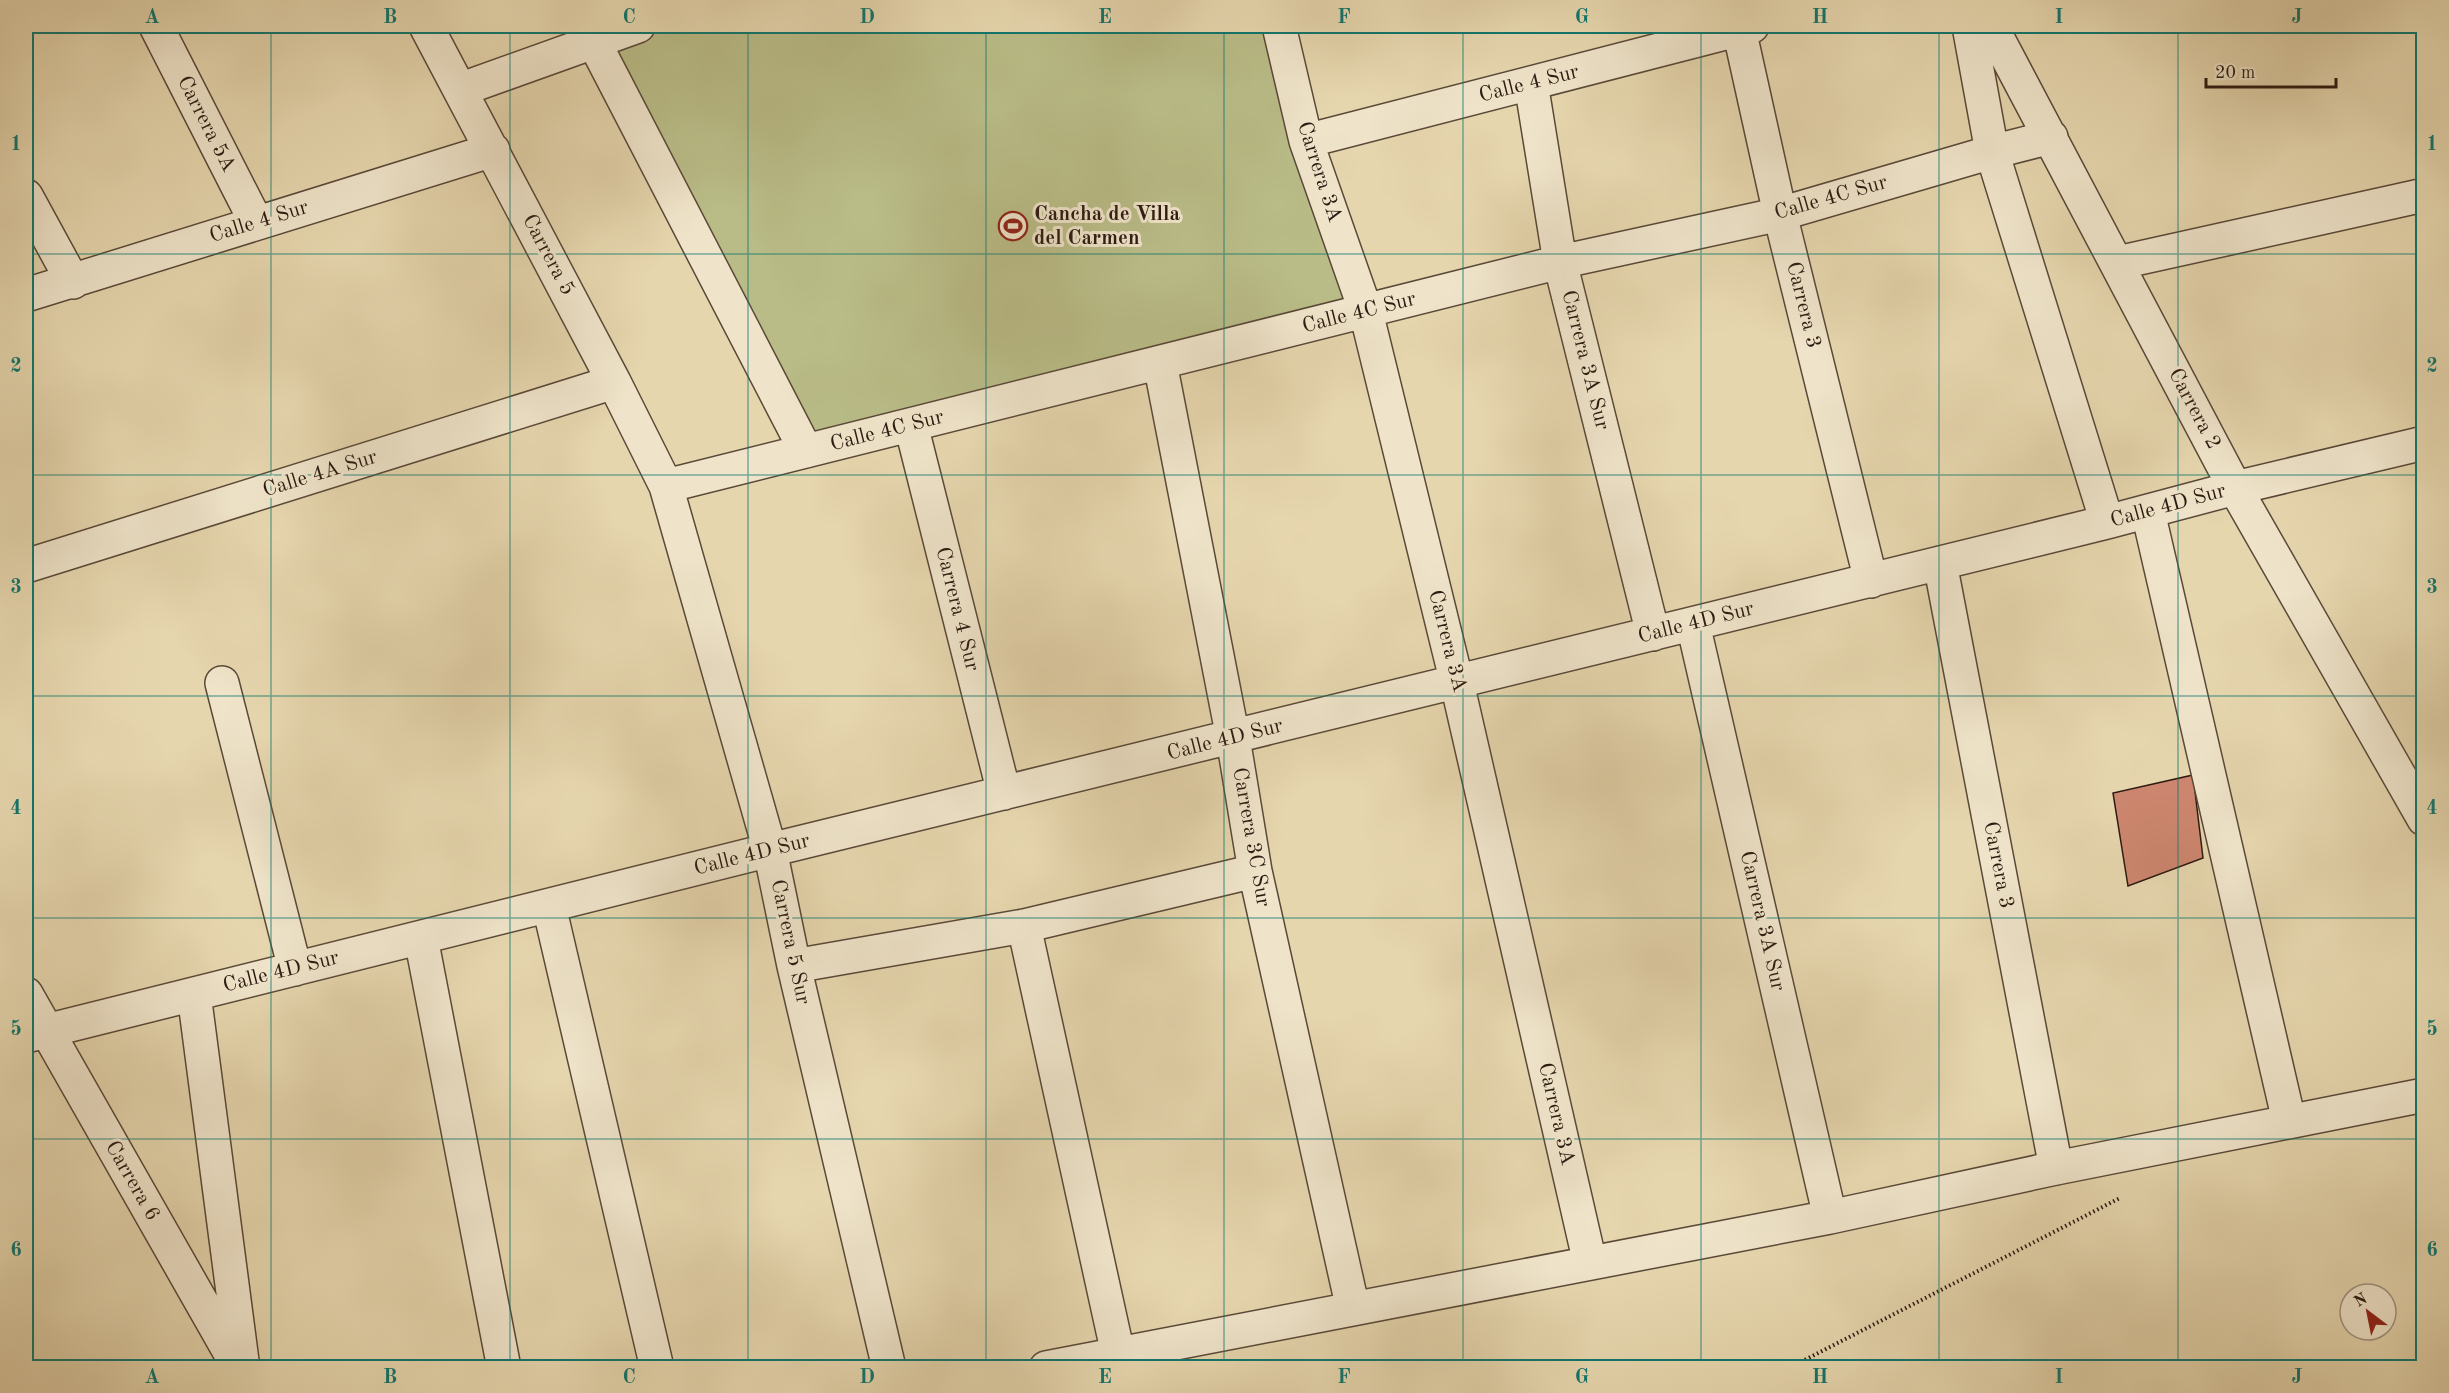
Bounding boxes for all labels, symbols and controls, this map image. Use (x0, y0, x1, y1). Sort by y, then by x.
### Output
text: A (144, 8, 160, 28)
text: B (383, 8, 397, 28)
text: C (622, 8, 636, 28)
text: D (859, 8, 875, 28)
text: E (1098, 8, 1112, 28)
text: F (1337, 8, 1351, 28)
text: G (1575, 8, 1589, 28)
text: H (1812, 8, 1828, 28)
text: I (2055, 8, 2063, 28)
text: J (2292, 8, 2303, 28)
scale bar (2206, 51, 2336, 89)
street label: Calle 4 Sur (1477, 61, 1582, 107)
text: 20 m (2215, 64, 2255, 82)
street label: Carrera 5A (173, 73, 239, 175)
street label: Carrera 3A (1293, 119, 1345, 225)
text: 1 (10, 135, 22, 155)
text: 1 (2426, 135, 2438, 155)
street label: Calle 4C Sur (1772, 172, 1890, 224)
street label: Calle 4 Sur (207, 197, 311, 247)
place label: Cancha de Villa del Carmen (1034, 204, 1180, 249)
sports icon: Cancha de Villa del Carmen (997, 210, 1029, 242)
street label: Carrera 5 (518, 211, 578, 299)
street label: Carrera 3 (1782, 260, 1824, 350)
street label: Carrera 3A Sur (1557, 288, 1613, 432)
street label: Calle 4C Sur (1300, 289, 1418, 337)
text: 2 (10, 357, 22, 377)
text: 2 (2426, 357, 2438, 377)
street label: Carrera 2 (2164, 365, 2224, 453)
street label: Calle 4C Sur (828, 407, 946, 455)
street label: Calle 4A Sur (260, 447, 380, 501)
street label: Calle 4D Sur (2108, 480, 2228, 531)
street label: Carrera 4 Sur (931, 545, 983, 674)
text: 3 (10, 578, 22, 598)
text: 3 (2426, 578, 2438, 598)
street label: Carrera 3A (1424, 588, 1470, 694)
street label: Calle 4D Sur (1636, 598, 1756, 648)
street label: Calle 4D Sur (1165, 715, 1285, 765)
street label: Carrera 3C Sur (1228, 766, 1274, 909)
text: 4 (10, 799, 22, 819)
text: 4 (2426, 799, 2438, 819)
street label: Carrera 3 (1979, 820, 2017, 910)
street label: Calle 4D Sur (692, 830, 812, 880)
street label: Carrera 3A Sur (1736, 849, 1788, 993)
street label: Carrera 5 Sur (767, 878, 814, 1007)
street label: Calle 4D Sur (221, 947, 341, 997)
text: 5 (10, 1019, 22, 1040)
text: 5 (2426, 1019, 2438, 1040)
street label: Carrera 3A (1534, 1061, 1578, 1167)
street label: Carrera 6 (101, 1137, 163, 1225)
text: 6 (10, 1241, 22, 1261)
text: 6 (2426, 1241, 2438, 1261)
north arrow (2338, 1282, 2398, 1342)
text: N (2352, 1291, 2371, 1311)
text: A (144, 1368, 160, 1388)
text: B (383, 1368, 397, 1388)
text: C (622, 1368, 636, 1388)
text: D (859, 1368, 875, 1388)
text: E (1098, 1368, 1112, 1388)
text: F (1337, 1368, 1351, 1388)
text: G (1575, 1368, 1589, 1388)
text: H (1812, 1368, 1828, 1388)
text: I (2055, 1368, 2063, 1388)
text: J (2292, 1368, 2303, 1388)

